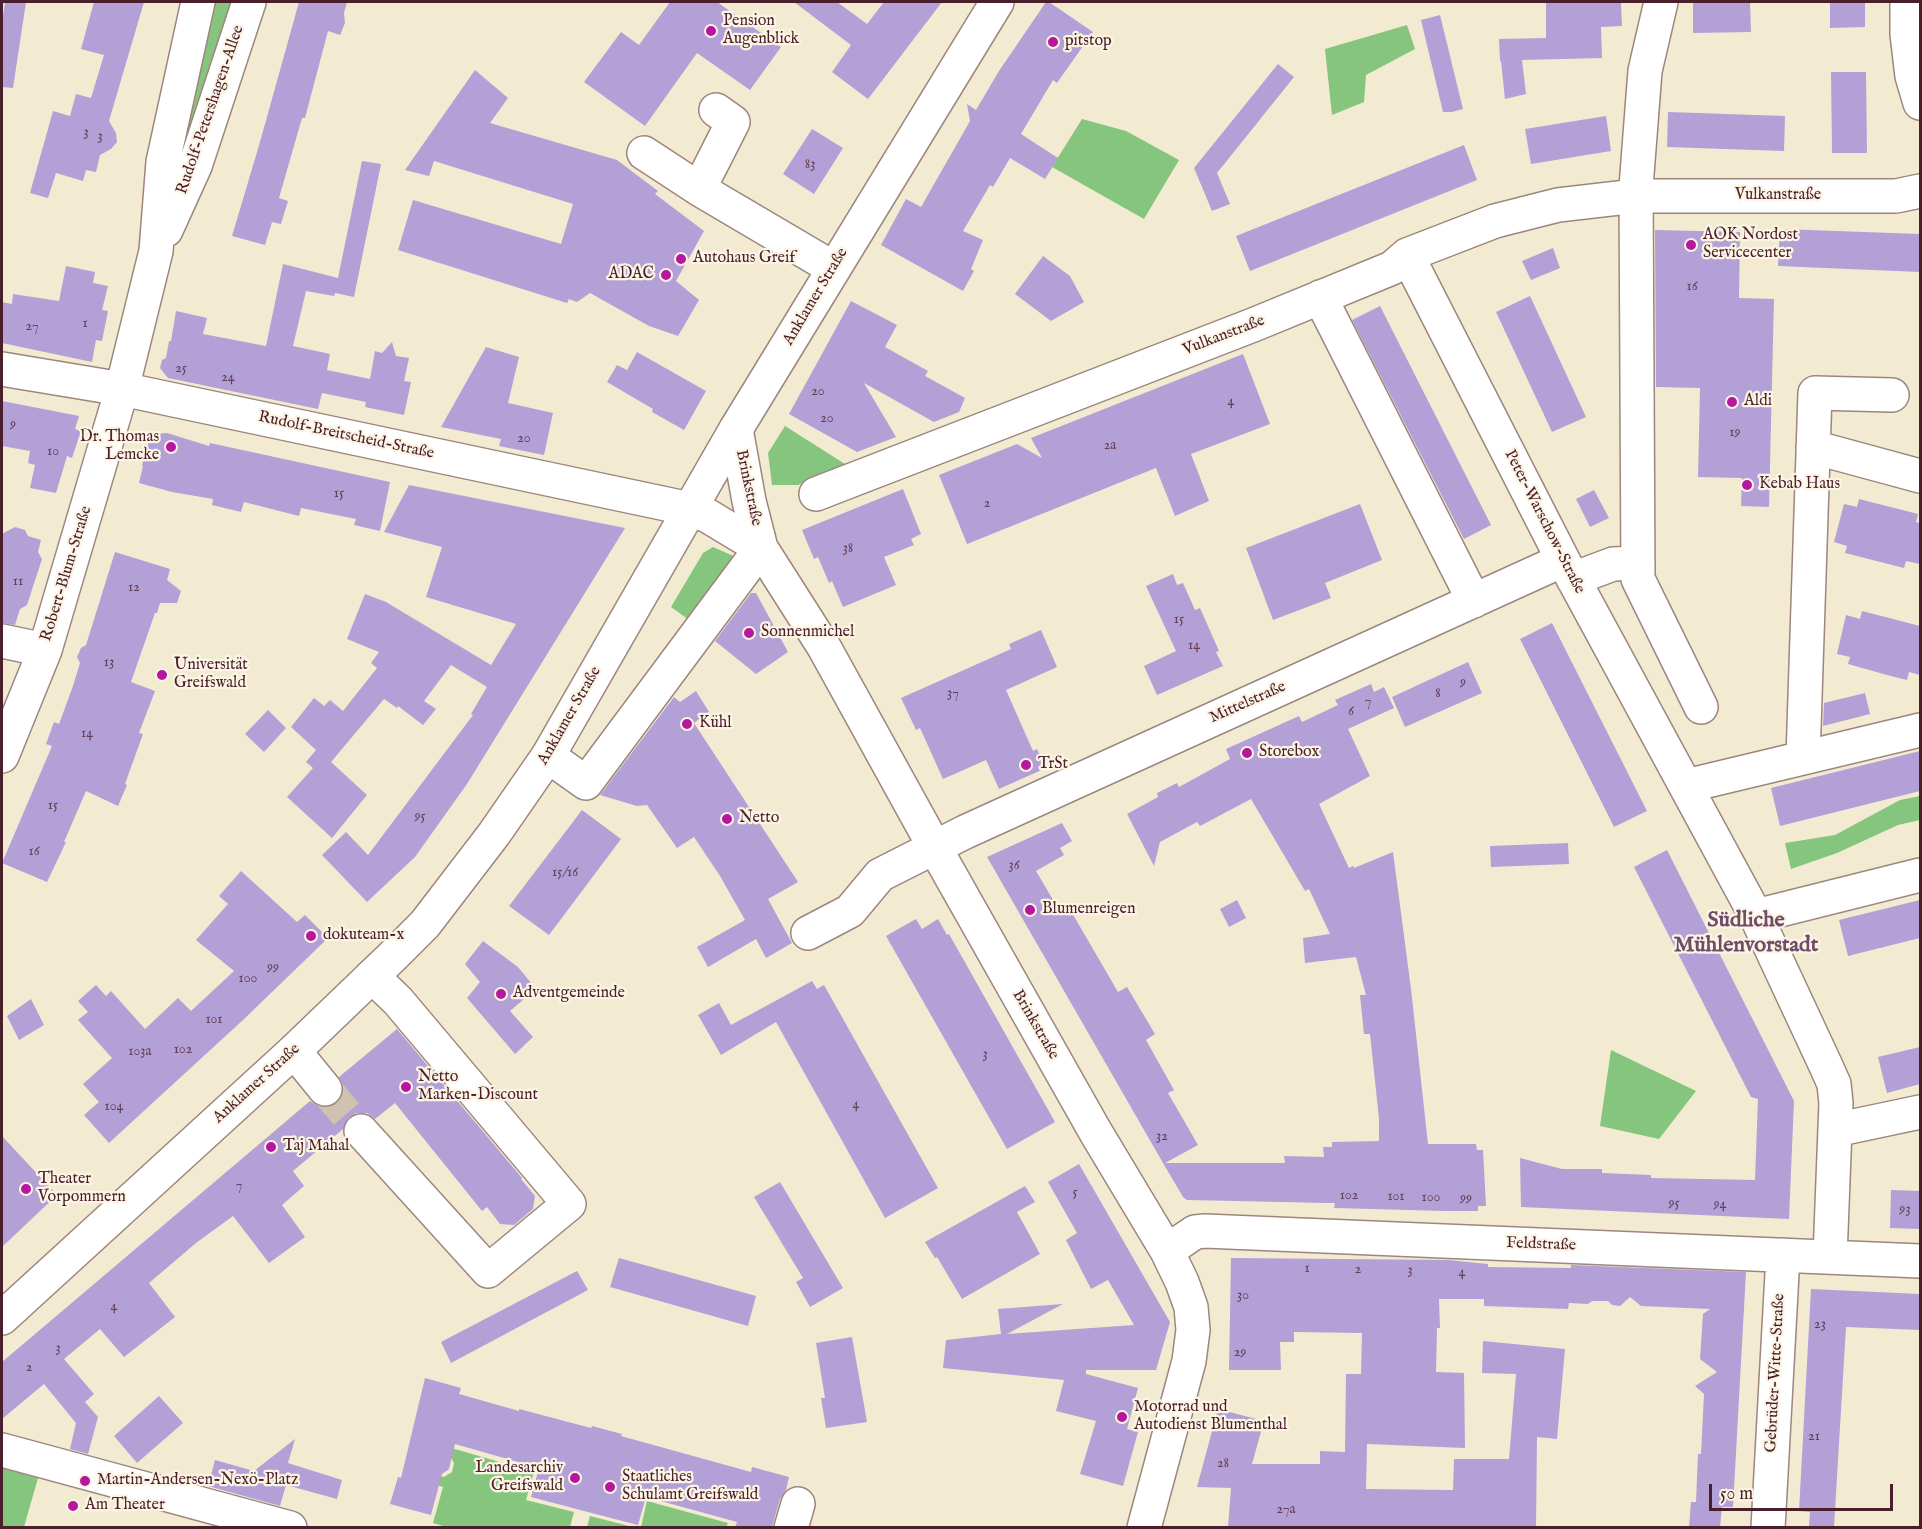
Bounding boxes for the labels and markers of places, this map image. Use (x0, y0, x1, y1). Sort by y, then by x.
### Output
place label: Pension Augenblick (723, 12, 799, 50)
marker: Pension Augenblick (704, 24, 718, 38)
place label: pitstop (1065, 32, 1112, 52)
marker: pitstop (1046, 35, 1060, 49)
place label: AOK Nordost Servicecenter (1703, 226, 1798, 264)
marker: AOK Nordost Servicecenter (1684, 238, 1698, 252)
place label: Autohaus Greif (693, 249, 795, 269)
marker: Autohaus Greif (674, 252, 688, 266)
place label: ADAC (609, 265, 654, 285)
marker: ADAC (659, 268, 673, 282)
place label: Aldi (1744, 392, 1772, 412)
marker: Aldi (1725, 395, 1739, 409)
place label: Dr. Thomas Lemcke (80, 428, 159, 466)
marker: Dr. Thomas Lemcke (164, 440, 178, 454)
place label: Kebab Haus (1759, 475, 1840, 495)
marker: Kebab Haus (1740, 478, 1754, 492)
place label: Sonnenmichel (761, 623, 854, 643)
marker: Sonnenmichel (742, 626, 756, 640)
place label: Universität Greifswald (174, 656, 248, 694)
marker: Universität Greifswald (155, 668, 169, 682)
place label: Kühl (699, 714, 732, 734)
marker: Kühl (680, 717, 694, 731)
place label: Storebox (1259, 743, 1319, 763)
marker: Storebox (1240, 746, 1254, 760)
place label: TrSt (1038, 755, 1068, 775)
marker: TrSt (1019, 758, 1033, 772)
place label: Netto (739, 809, 779, 829)
marker: Netto (720, 812, 734, 826)
place label: Blumenreigen (1042, 900, 1135, 920)
marker: Blumenreigen (1023, 903, 1037, 917)
place label: dokuteam-x (323, 926, 404, 946)
marker: dokuteam-x (304, 929, 318, 943)
place label: Adventgemeinde (513, 984, 625, 1004)
marker: Adventgemeinde (494, 987, 508, 1001)
place label: Netto Marken-Discount (418, 1068, 538, 1106)
marker: Netto Marken-Discount (399, 1080, 413, 1094)
place label: Taj Mahal (283, 1137, 349, 1157)
marker: Taj Mahal (264, 1140, 278, 1154)
place label: Theater Vorpommern (38, 1170, 126, 1208)
marker: Theater Vorpommern (19, 1182, 33, 1196)
place label: Motorrad und Autodienst Blumenthal (1134, 1398, 1287, 1436)
marker: Motorrad und Autodienst Blumenthal (1115, 1410, 1129, 1424)
place label: Landesarchiv Greifswald (475, 1459, 563, 1497)
place label: Staatliches Schulamt Greifswald (622, 1468, 758, 1506)
place label: Martin-Andersen-Nexö-Platz (97, 1471, 298, 1491)
marker: Landesarchiv Greifswald (568, 1471, 582, 1485)
marker: Martin-Andersen-Nexö-Platz (78, 1474, 92, 1488)
marker: Staatliches Schulamt Greifswald (603, 1480, 617, 1494)
place label: Am Theater (85, 1496, 165, 1516)
marker: Am Theater (66, 1499, 80, 1513)

